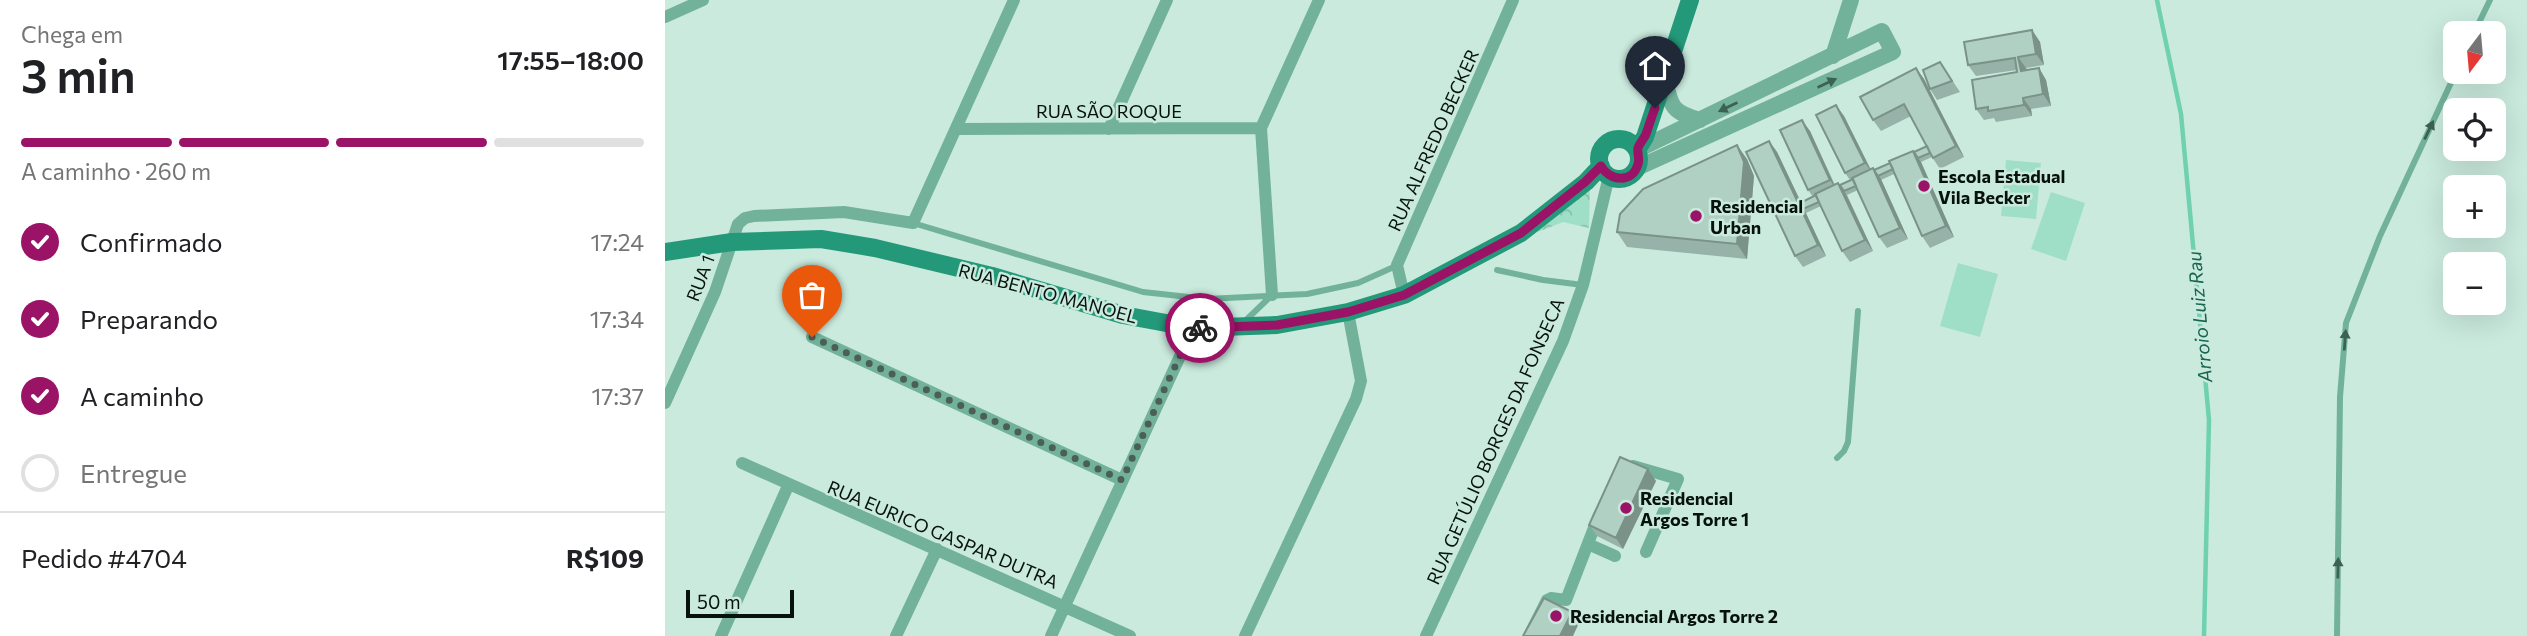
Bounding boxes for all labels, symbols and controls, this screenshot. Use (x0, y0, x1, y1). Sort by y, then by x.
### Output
text: Chega em (21, 20, 123, 48)
north arrow (2443, 21, 2506, 84)
map controls (2443, 21, 2506, 315)
pin (1625, 36, 1685, 108)
text: 17:55–18:00 (497, 44, 644, 75)
text: 3 min (21, 46, 136, 102)
street label: RUA ALFREDO BECKER (1383, 46, 1483, 234)
icon: home (1636, 47, 1674, 85)
one-way arrow (1817, 77, 1837, 89)
button: locate (2443, 98, 2506, 161)
street label: RUA SÃO ROQUE (1036, 100, 1182, 122)
one-way arrow (1717, 102, 1738, 113)
one-way arrow (2423, 120, 2435, 140)
text: A caminho · 260 m (21, 157, 211, 185)
place label: Escola Estadual Vila Becker (1938, 165, 2066, 208)
button: + (2443, 175, 2506, 238)
marker: Escola Estadual Vila Becker (1916, 178, 1932, 194)
place label: Residencial Urban (1710, 195, 1803, 238)
marker: Residencial Urban (1688, 208, 1704, 224)
icon: check (21, 223, 59, 261)
text: Confirmado (80, 226, 222, 257)
text: 17:24 (590, 228, 644, 256)
water label: Arroio Luiz Rau (2182, 250, 2216, 385)
street label: RUA 1 (681, 252, 719, 304)
button: − (2443, 252, 2506, 315)
street label: RUA BENTO MANOEL (956, 259, 1140, 327)
pin (782, 265, 842, 337)
icon: bag (793, 276, 831, 314)
courier (1165, 293, 1235, 363)
street label: RUA GETÚLIO BORGES DA FONSECA (1422, 294, 1568, 588)
icon: check (21, 300, 59, 338)
text: Preparando (80, 303, 218, 334)
text: 17:34 (590, 305, 644, 333)
icon: bike (1181, 309, 1219, 347)
one-way arrow (2340, 329, 2351, 351)
icon: check (21, 377, 59, 415)
text: A caminho (80, 380, 204, 411)
text: 17:37 (591, 382, 644, 410)
text: Entregue (80, 457, 187, 488)
street label: RUA EURICO GASPAR DUTRA (824, 475, 1062, 593)
place label: Residencial Argos Torre 1 (1640, 487, 1749, 530)
marker: Residencial Argos Torre 1 (1618, 500, 1634, 516)
text: Pedido #4704 (21, 542, 187, 573)
text: R$109 (566, 542, 644, 573)
one-way arrow (2332, 557, 2344, 579)
scale bar (686, 587, 795, 619)
text: 50 m (697, 590, 741, 613)
place label: Residencial Argos Torre 2 (1570, 605, 1778, 627)
marker: Residencial Argos Torre 2 (1548, 608, 1564, 624)

